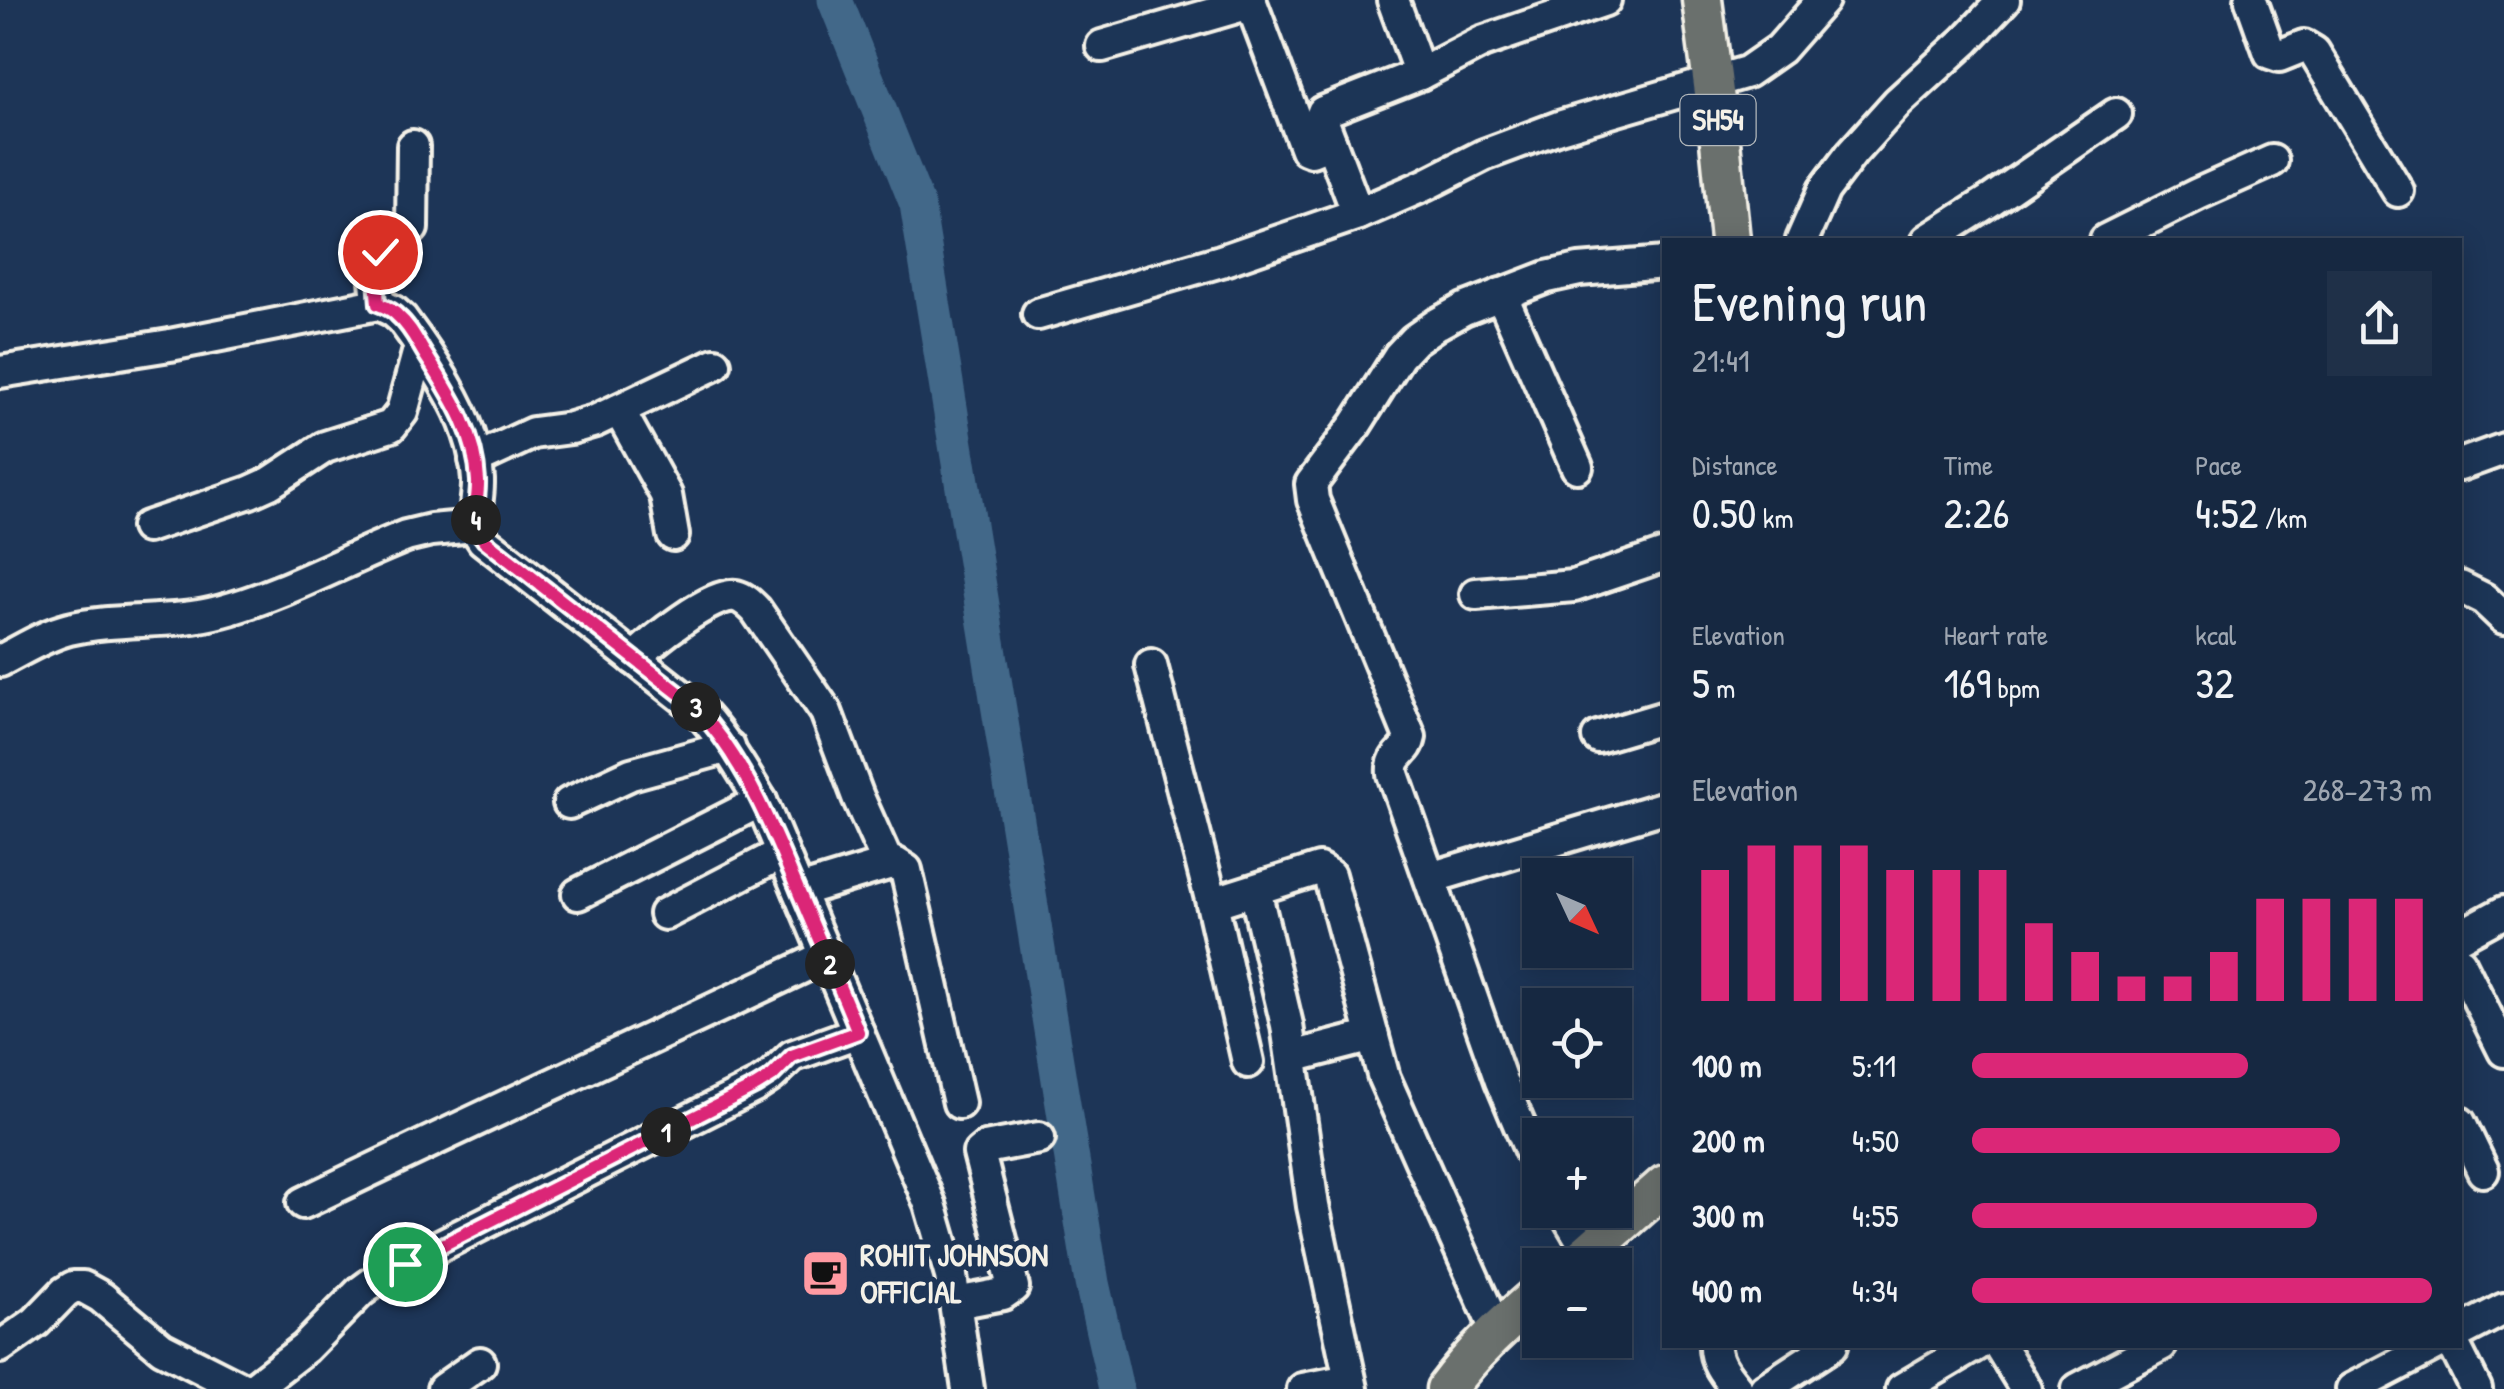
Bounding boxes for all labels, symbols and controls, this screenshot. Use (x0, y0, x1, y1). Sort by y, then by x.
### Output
road number: SH54 (1680, 95, 1756, 145)
pin (338, 210, 423, 295)
icon: check (353, 225, 408, 280)
text: Evening run (1692, 264, 1927, 338)
button: share (2327, 271, 2432, 376)
text: 21:41 (1692, 339, 1750, 382)
text: Distance (1692, 446, 1778, 484)
text: Time (1944, 446, 1993, 484)
text: Pace (2195, 446, 2242, 484)
text: 0.50 (1692, 484, 1756, 541)
text: 2:26 (1944, 484, 2009, 541)
text: 4:52 (2195, 484, 2258, 541)
pin: 4 (451, 495, 501, 545)
text: km (1756, 499, 1794, 537)
text: /km (2258, 499, 2307, 537)
text: 4 (471, 501, 481, 539)
text: Elevation (1692, 616, 1785, 654)
text: Heart rate (1944, 616, 2048, 654)
text: kcal (2195, 616, 2236, 654)
text: 5 (1692, 654, 1710, 711)
text: 169 (1944, 654, 1991, 711)
text: 32 (2195, 654, 2234, 711)
text: m (1710, 669, 1735, 707)
text: bpm (1991, 669, 2040, 707)
pin: 3 (671, 682, 721, 732)
text: 3 (690, 688, 702, 726)
text: Elevation (1692, 768, 1798, 811)
text: 268–273 m (2303, 768, 2432, 811)
north arrow (1522, 858, 1632, 968)
map controls (1522, 858, 1632, 1358)
pin: 2 (805, 939, 855, 989)
text: 2 (823, 945, 837, 983)
button: locate (1522, 988, 1632, 1098)
text: 100 m (1692, 1044, 1761, 1087)
text: 5:11 (1852, 1044, 1896, 1087)
pin: 1 (641, 1107, 691, 1157)
text: 1 (661, 1113, 671, 1151)
button: + (1522, 1118, 1632, 1228)
text: 200 m (1692, 1119, 1765, 1162)
text: 4:50 (1852, 1119, 1899, 1162)
text: 300 m (1692, 1194, 1764, 1237)
text: 4:55 (1852, 1194, 1899, 1237)
pin (363, 1222, 448, 1307)
place label: ROHIT JOHNSON OFFICIAL (860, 1233, 1048, 1313)
icon: arrive (378, 1237, 433, 1292)
cafe icon: ROHIT JOHNSON OFFICIAL (799, 1247, 851, 1299)
button: − (1522, 1248, 1632, 1358)
text: 400 m (1692, 1269, 1762, 1312)
text: 4:34 (1852, 1269, 1898, 1312)

